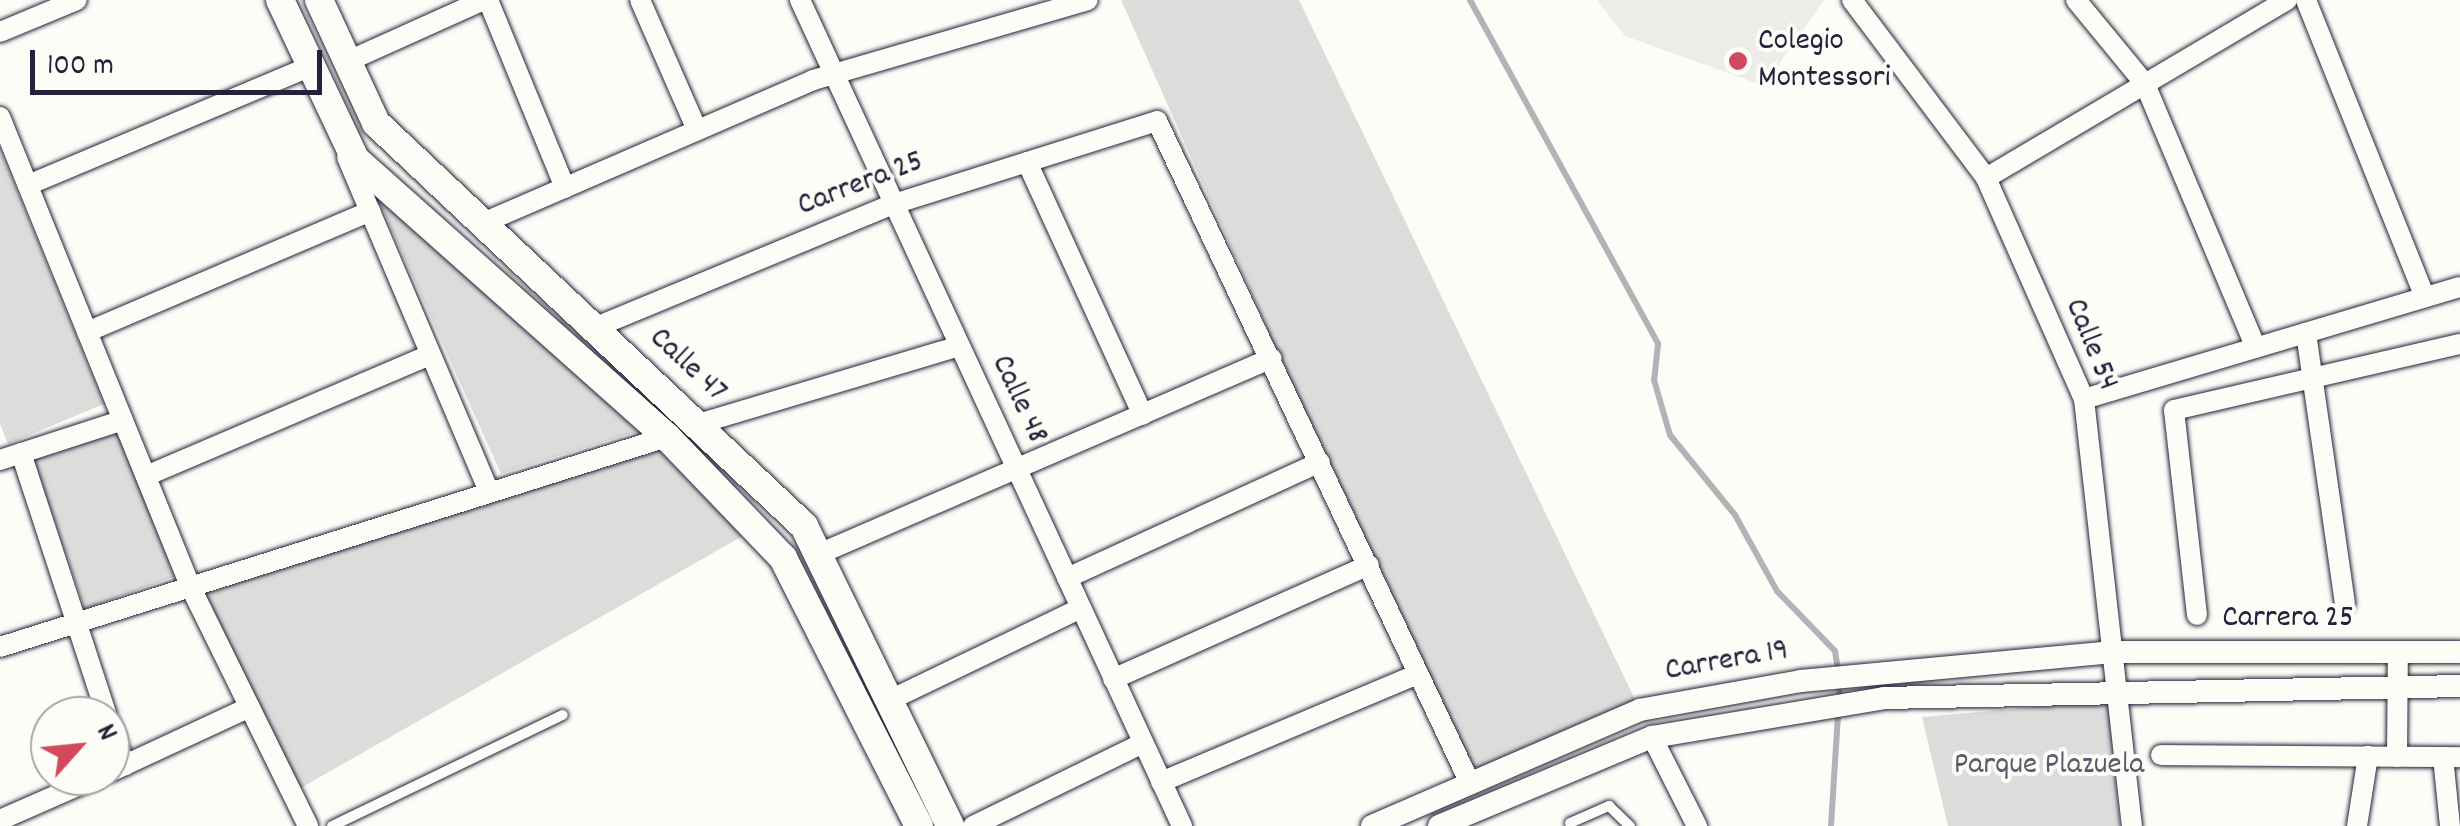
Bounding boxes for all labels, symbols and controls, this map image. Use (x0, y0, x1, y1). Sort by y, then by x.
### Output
place label: Colegio Montessori (1758, 24, 1891, 99)
scale bar (35, 30, 328, 92)
text: 100 m (47, 46, 114, 89)
marker: Colegio Montessori (1727, 50, 1749, 72)
street label: Carrera 25 (793, 143, 929, 227)
street label: Calle 54 (2054, 294, 2126, 396)
street label: Calle 47 (640, 320, 734, 412)
street label: Calle 48 (981, 349, 1055, 451)
street label: Carrera 25 (2222, 600, 2354, 638)
street label: Carrera 19 (1662, 632, 1792, 692)
north arrow (30, 696, 130, 796)
text: N (84, 718, 126, 749)
park label: Parque Plazuela (1954, 747, 2144, 785)

